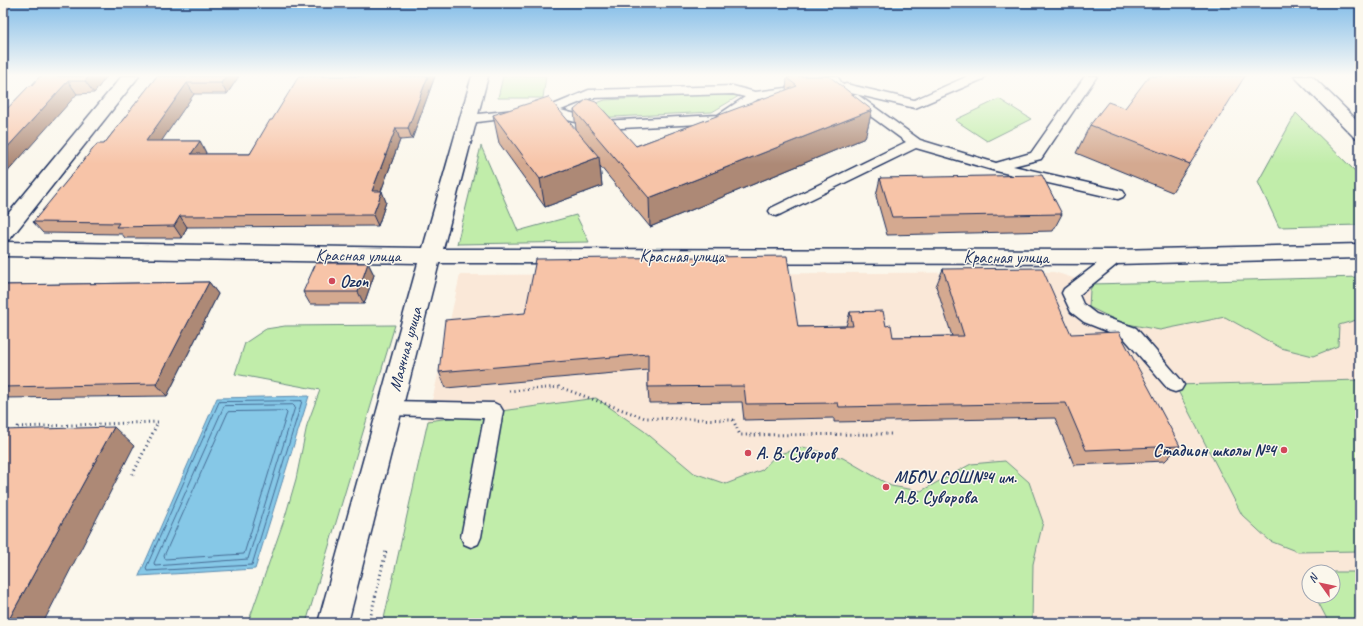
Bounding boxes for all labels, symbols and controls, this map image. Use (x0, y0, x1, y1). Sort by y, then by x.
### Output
street label: Красная улица (315, 244, 403, 267)
street label: Красная улица (640, 246, 726, 267)
street label: Красная улица (964, 247, 1050, 268)
place label: Ozon (340, 271, 370, 292)
marker: Ozon (327, 276, 337, 286)
street label: Маячная улица (384, 303, 427, 394)
place label: Стадион школы №4 (1153, 440, 1278, 461)
place label: А. В. Суворов (756, 443, 838, 464)
marker: Стадион школы №4 (1279, 445, 1289, 455)
marker: А. В. Суворов (743, 448, 753, 458)
place label: МБОУ СОШ№4 им. А.В. Суворова (894, 467, 1017, 508)
marker: МБОУ СОШ№4 им. А.В. Суворова (881, 482, 891, 492)
north arrow (1301, 564, 1341, 604)
text: N (1305, 570, 1322, 585)

